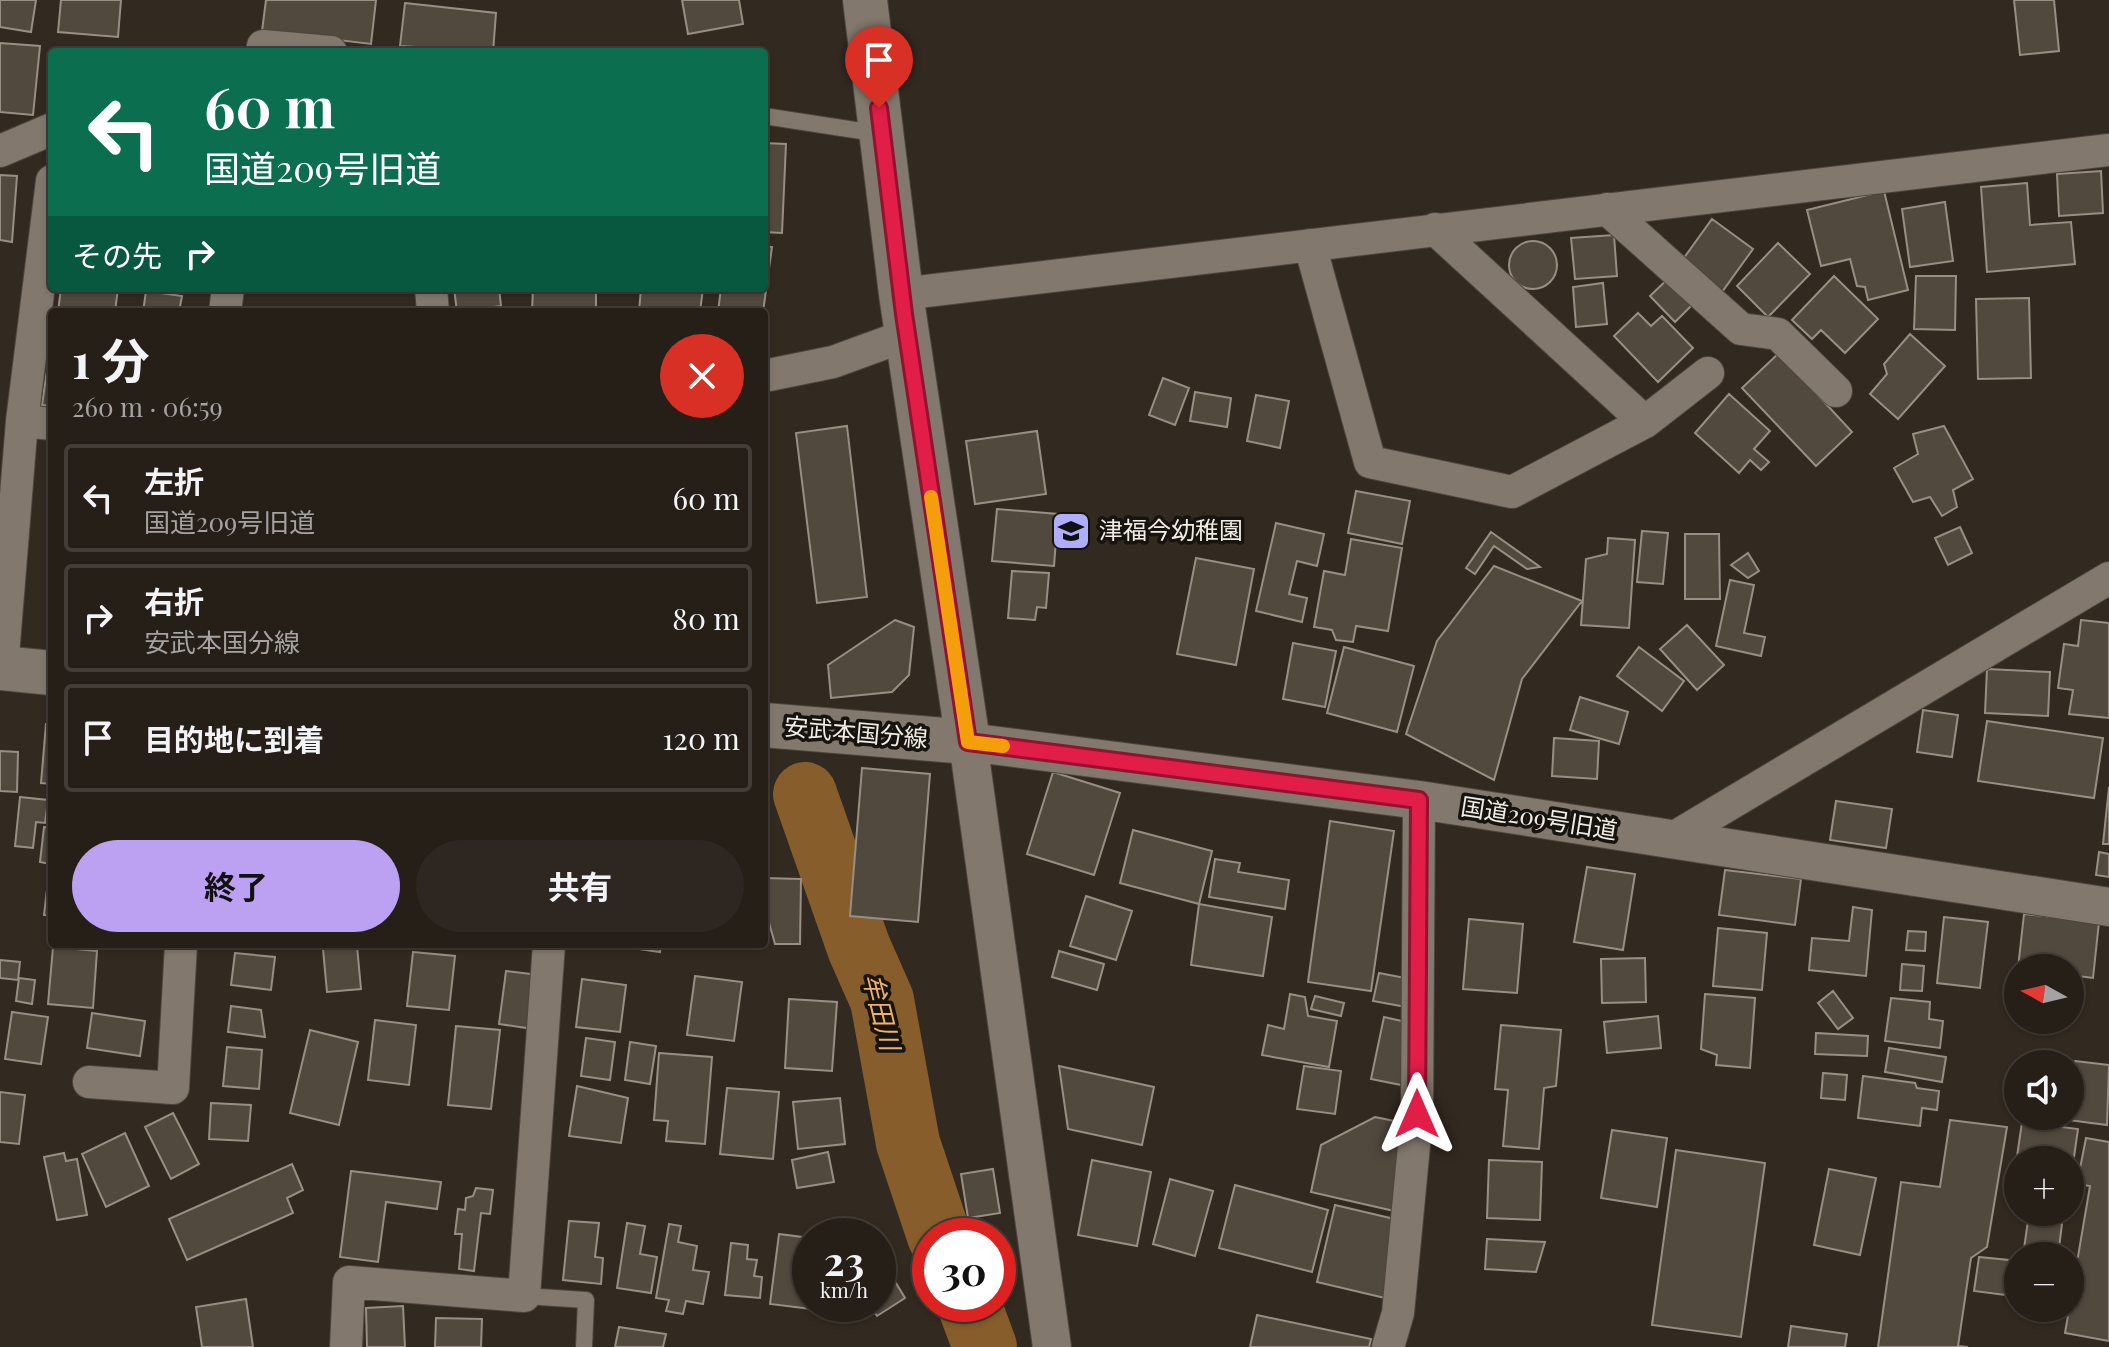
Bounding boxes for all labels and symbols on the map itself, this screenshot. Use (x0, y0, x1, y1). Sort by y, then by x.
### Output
pin (845, 26, 913, 108)
school or university icon: 津福今幼稚園 (1050, 510, 1092, 552)
place label: 津福今幼稚園 (1099, 513, 1243, 545)
street label: 安武本国分線 (783, 709, 929, 753)
street label: 国道209号旧道 (1459, 789, 1620, 845)
north arrow (2004, 954, 2084, 1034)
water label: 牟田川 (856, 970, 910, 1057)
position arrow (1375, 1072, 1459, 1156)
speed limit sign: 30 (912, 1218, 1016, 1322)

